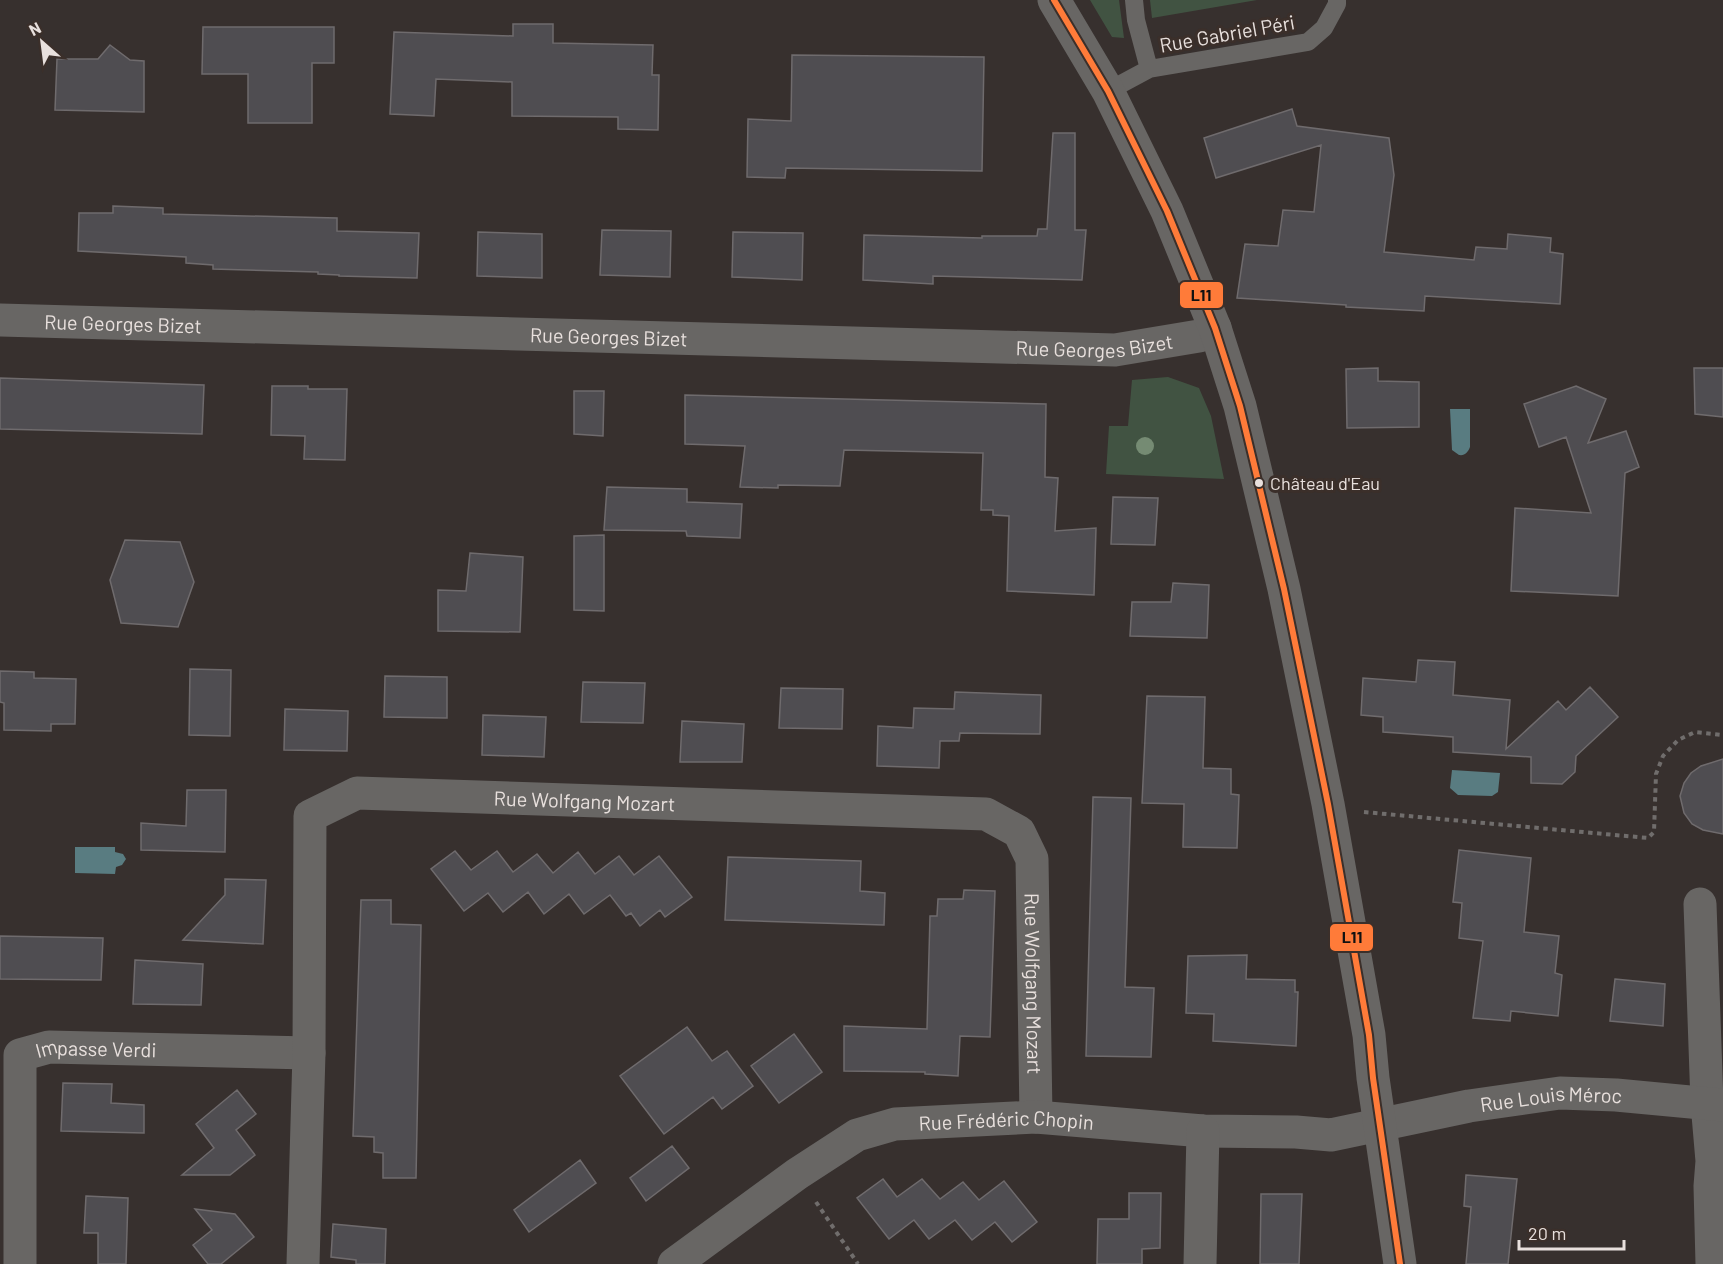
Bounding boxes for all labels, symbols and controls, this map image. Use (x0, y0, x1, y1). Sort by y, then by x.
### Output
street label: Rue Gabriel Péri (1157, 9, 1297, 57)
north arrow (12, 12, 72, 72)
text: N (26, 17, 44, 39)
line badge: L11 (1179, 281, 1224, 309)
text: L11 (1191, 285, 1211, 304)
street label: Rue Georges Bizet (44, 309, 202, 337)
street label: Rue Georges Bizet (530, 322, 688, 350)
street label: Rue Georges Bizet (1015, 329, 1175, 362)
place label: Château d'Eau (1270, 472, 1380, 494)
marker: Château d'Eau (1253, 477, 1265, 489)
street label: Rue Wolfgang Mozart (493, 786, 676, 816)
street label: Rue Wolfgang Mozart (1021, 893, 1047, 1075)
line badge: L11 (1329, 923, 1374, 952)
text: L11 (1342, 927, 1362, 946)
street label: Impasse Verdi (33, 1033, 157, 1062)
street label: Rue Louis Méroc (1478, 1080, 1623, 1116)
street label: Rue Frédéric Chopin (918, 1105, 1095, 1135)
scale bar (1519, 1213, 1624, 1251)
text: 20 m (1528, 1222, 1566, 1244)

